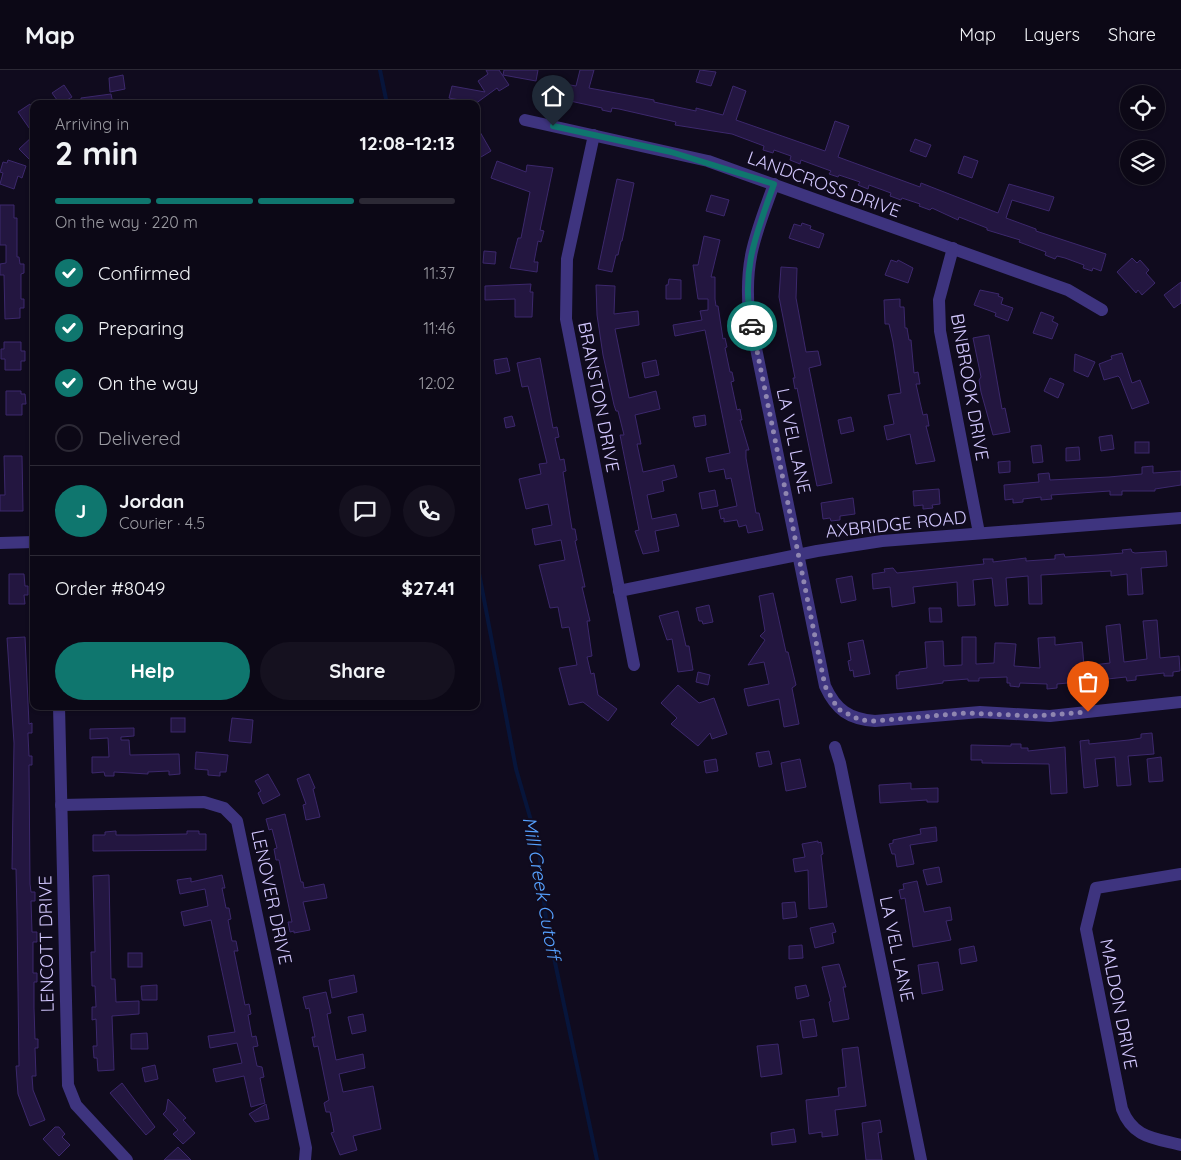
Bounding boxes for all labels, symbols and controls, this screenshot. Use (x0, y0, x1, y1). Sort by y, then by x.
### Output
text: Map (25, 20, 75, 50)
text: Map (959, 23, 996, 46)
text: Layers (1024, 23, 1080, 46)
text: Share (1108, 23, 1156, 46)
pin (532, 75, 574, 126)
icon: home (539, 82, 567, 110)
map controls (1120, 85, 1165, 185)
button: locate (1120, 85, 1165, 130)
text: Arriving in (55, 114, 129, 134)
text: 12:08–12:13 (360, 131, 455, 155)
text: 2 min (55, 133, 138, 173)
button: layers (1120, 140, 1165, 185)
street label: LANDCROSS DRIVE (744, 146, 904, 222)
text: On the way · 220 m (55, 212, 198, 232)
icon: check (55, 259, 83, 287)
text: Confirmed (98, 261, 191, 285)
text: 11:37 (424, 263, 455, 283)
courier (727, 301, 777, 351)
icon: car (738, 312, 766, 340)
street label: BINBROOK DRIVE (946, 312, 994, 462)
icon: check (55, 314, 83, 342)
text: Preparing (98, 316, 184, 340)
text: 11:46 (423, 318, 455, 338)
street label: BRANSTON DRIVE (573, 320, 625, 474)
icon: check (55, 369, 83, 397)
text: On the way (98, 371, 199, 395)
text: 12:02 (419, 373, 455, 393)
street label: LA VEL LANE (772, 386, 816, 496)
text: Delivered (98, 426, 181, 450)
button: chat (339, 485, 391, 537)
button: phone (403, 485, 455, 537)
text: Jordan (119, 489, 184, 513)
text: J (76, 499, 86, 523)
street label: AXBRIDGE ROAD (824, 505, 968, 543)
text: Courier · 4.5 (119, 513, 205, 533)
text: Order #8049 (55, 576, 165, 600)
text: $27.41 (402, 576, 455, 600)
button: Help (55, 642, 250, 700)
button: Share (260, 642, 455, 700)
pin (1067, 661, 1109, 712)
icon: bag (1074, 668, 1102, 696)
water label: Mill Creek Cutoff (518, 815, 567, 965)
street label: LENOVER DRIVE (246, 827, 298, 967)
street label: LENCOTT DRIVE (33, 875, 59, 1013)
street label: LA VEL LANE (875, 894, 919, 1004)
street label: MALDON DRIVE (1095, 937, 1143, 1071)

